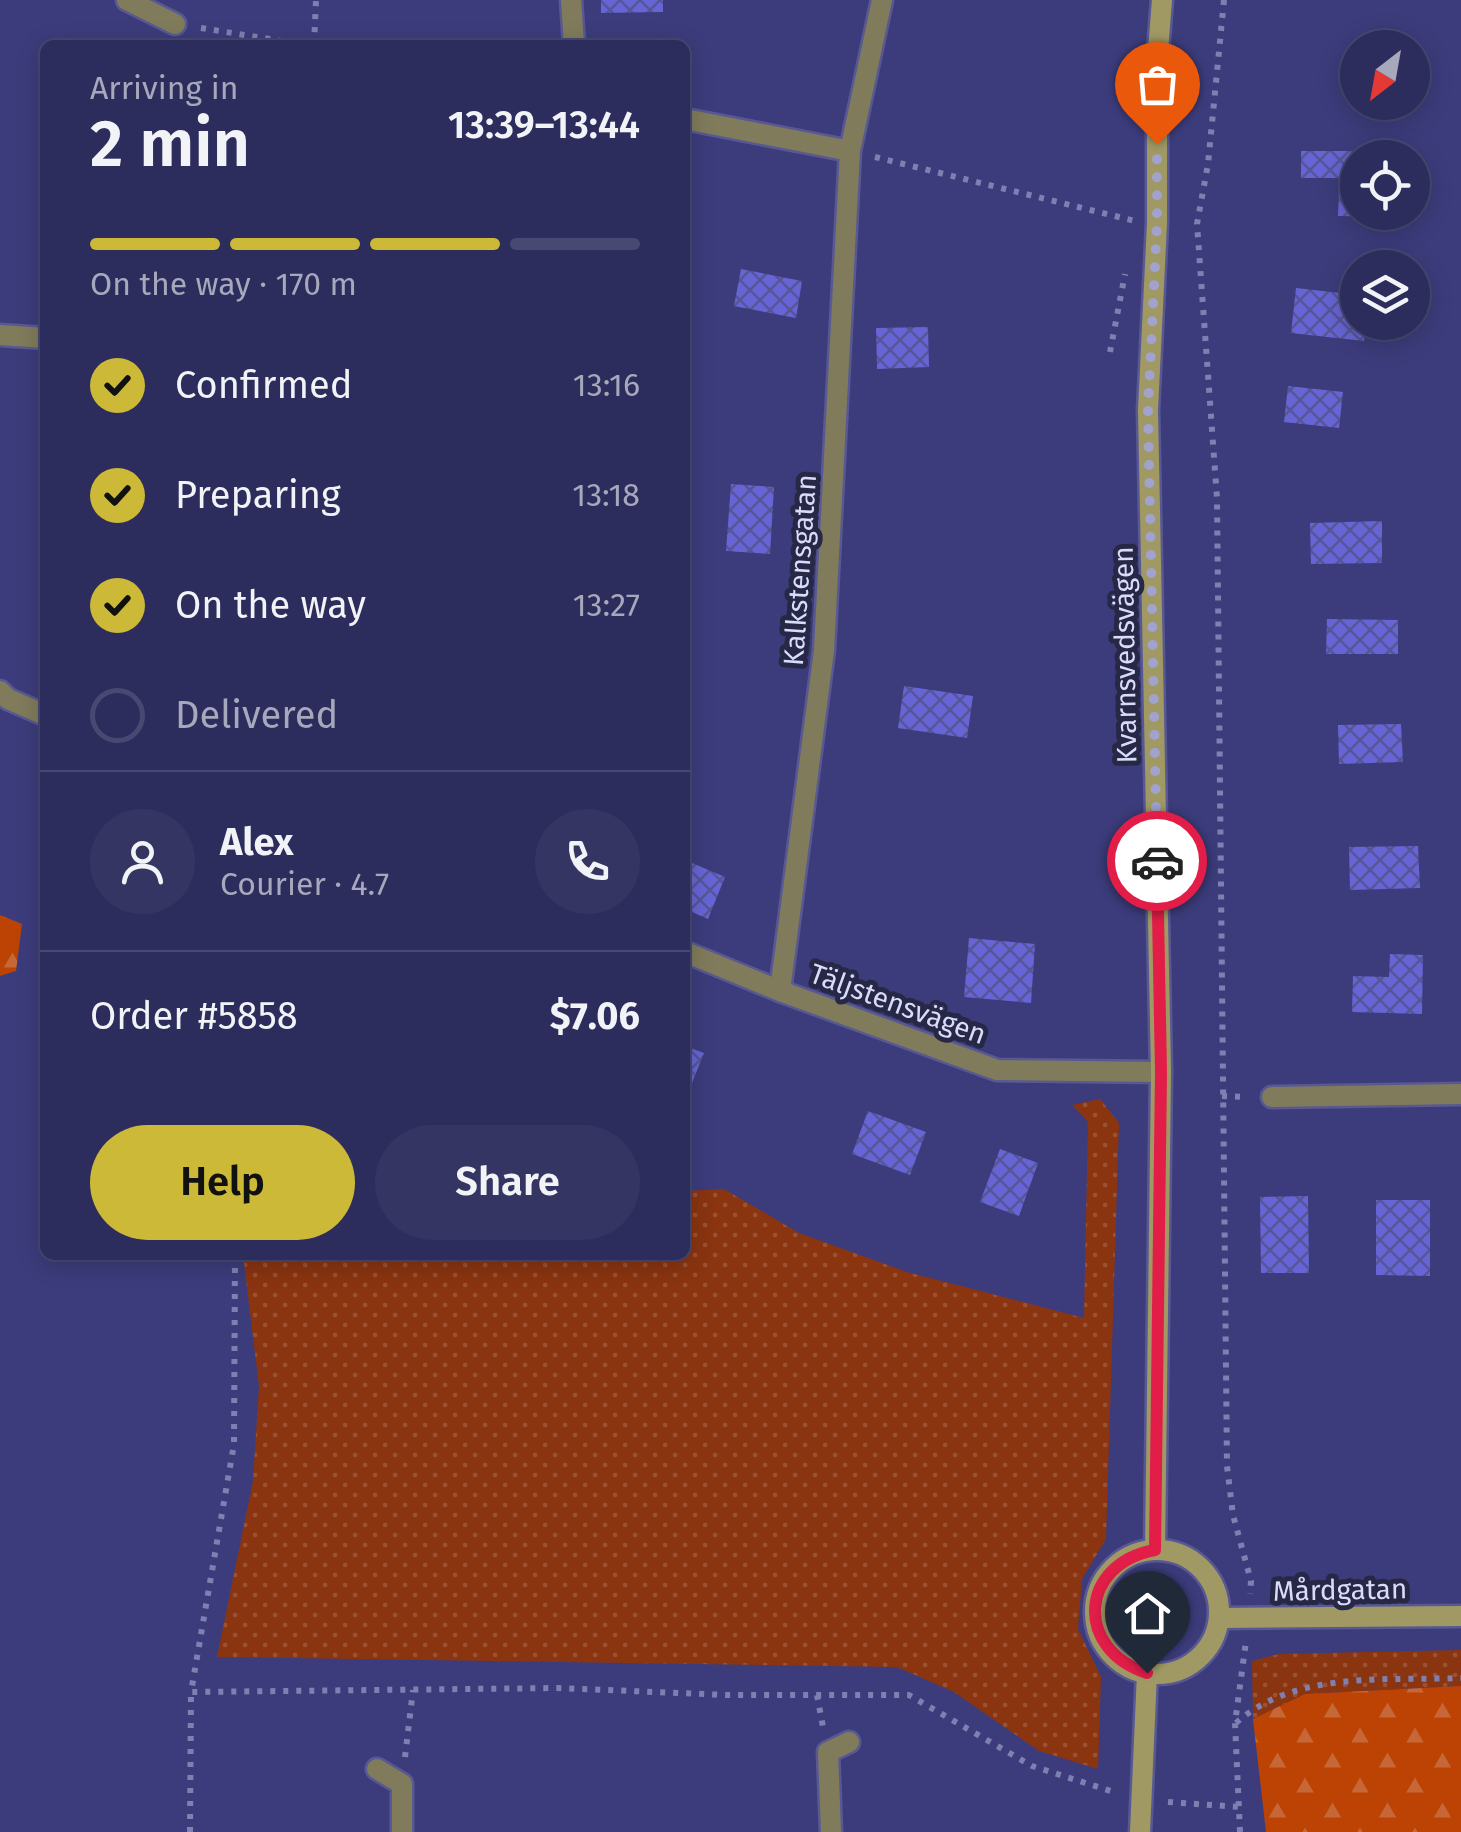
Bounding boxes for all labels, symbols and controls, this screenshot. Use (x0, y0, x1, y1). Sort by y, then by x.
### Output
north arrow (1340, 30, 1430, 120)
map controls (1340, 30, 1430, 340)
pin (1115, 42, 1200, 145)
icon: bag (1130, 57, 1185, 112)
text: Arriving in (90, 69, 238, 107)
text: 13:39–13:44 (448, 102, 640, 148)
text: 2 min (90, 105, 250, 183)
button: locate (1340, 140, 1430, 230)
button: layers (1340, 250, 1430, 340)
text: On the way · 170 m (90, 265, 357, 303)
icon: check (90, 358, 145, 413)
text: Confirmed (175, 362, 353, 408)
text: 13:16 (573, 366, 640, 404)
icon: check (90, 468, 145, 523)
text: Preparing (175, 472, 341, 518)
street label: Kalkstensgatan (777, 473, 823, 667)
text: 13:18 (572, 476, 640, 514)
street label: Kvarnsvedsvägen (1107, 546, 1143, 764)
icon: check (90, 578, 145, 633)
text: On the way (175, 582, 366, 628)
text: 13:27 (573, 586, 640, 624)
text: Delivered (175, 692, 338, 738)
button: person (90, 809, 195, 914)
button: phone (535, 809, 640, 914)
courier (1107, 811, 1207, 911)
text: Alex (220, 819, 293, 865)
icon: car (1130, 834, 1185, 889)
text: Courier · 4.7 (220, 865, 389, 903)
street label: Täljstensvägen (805, 957, 991, 1051)
text: Order #5858 (90, 993, 298, 1039)
text: $7.06 (550, 993, 640, 1039)
button: Help (90, 1125, 355, 1240)
button: Share (375, 1125, 640, 1240)
pin (1105, 1571, 1190, 1674)
street label: Mårdgatan (1272, 1572, 1408, 1608)
icon: home (1120, 1586, 1175, 1641)

